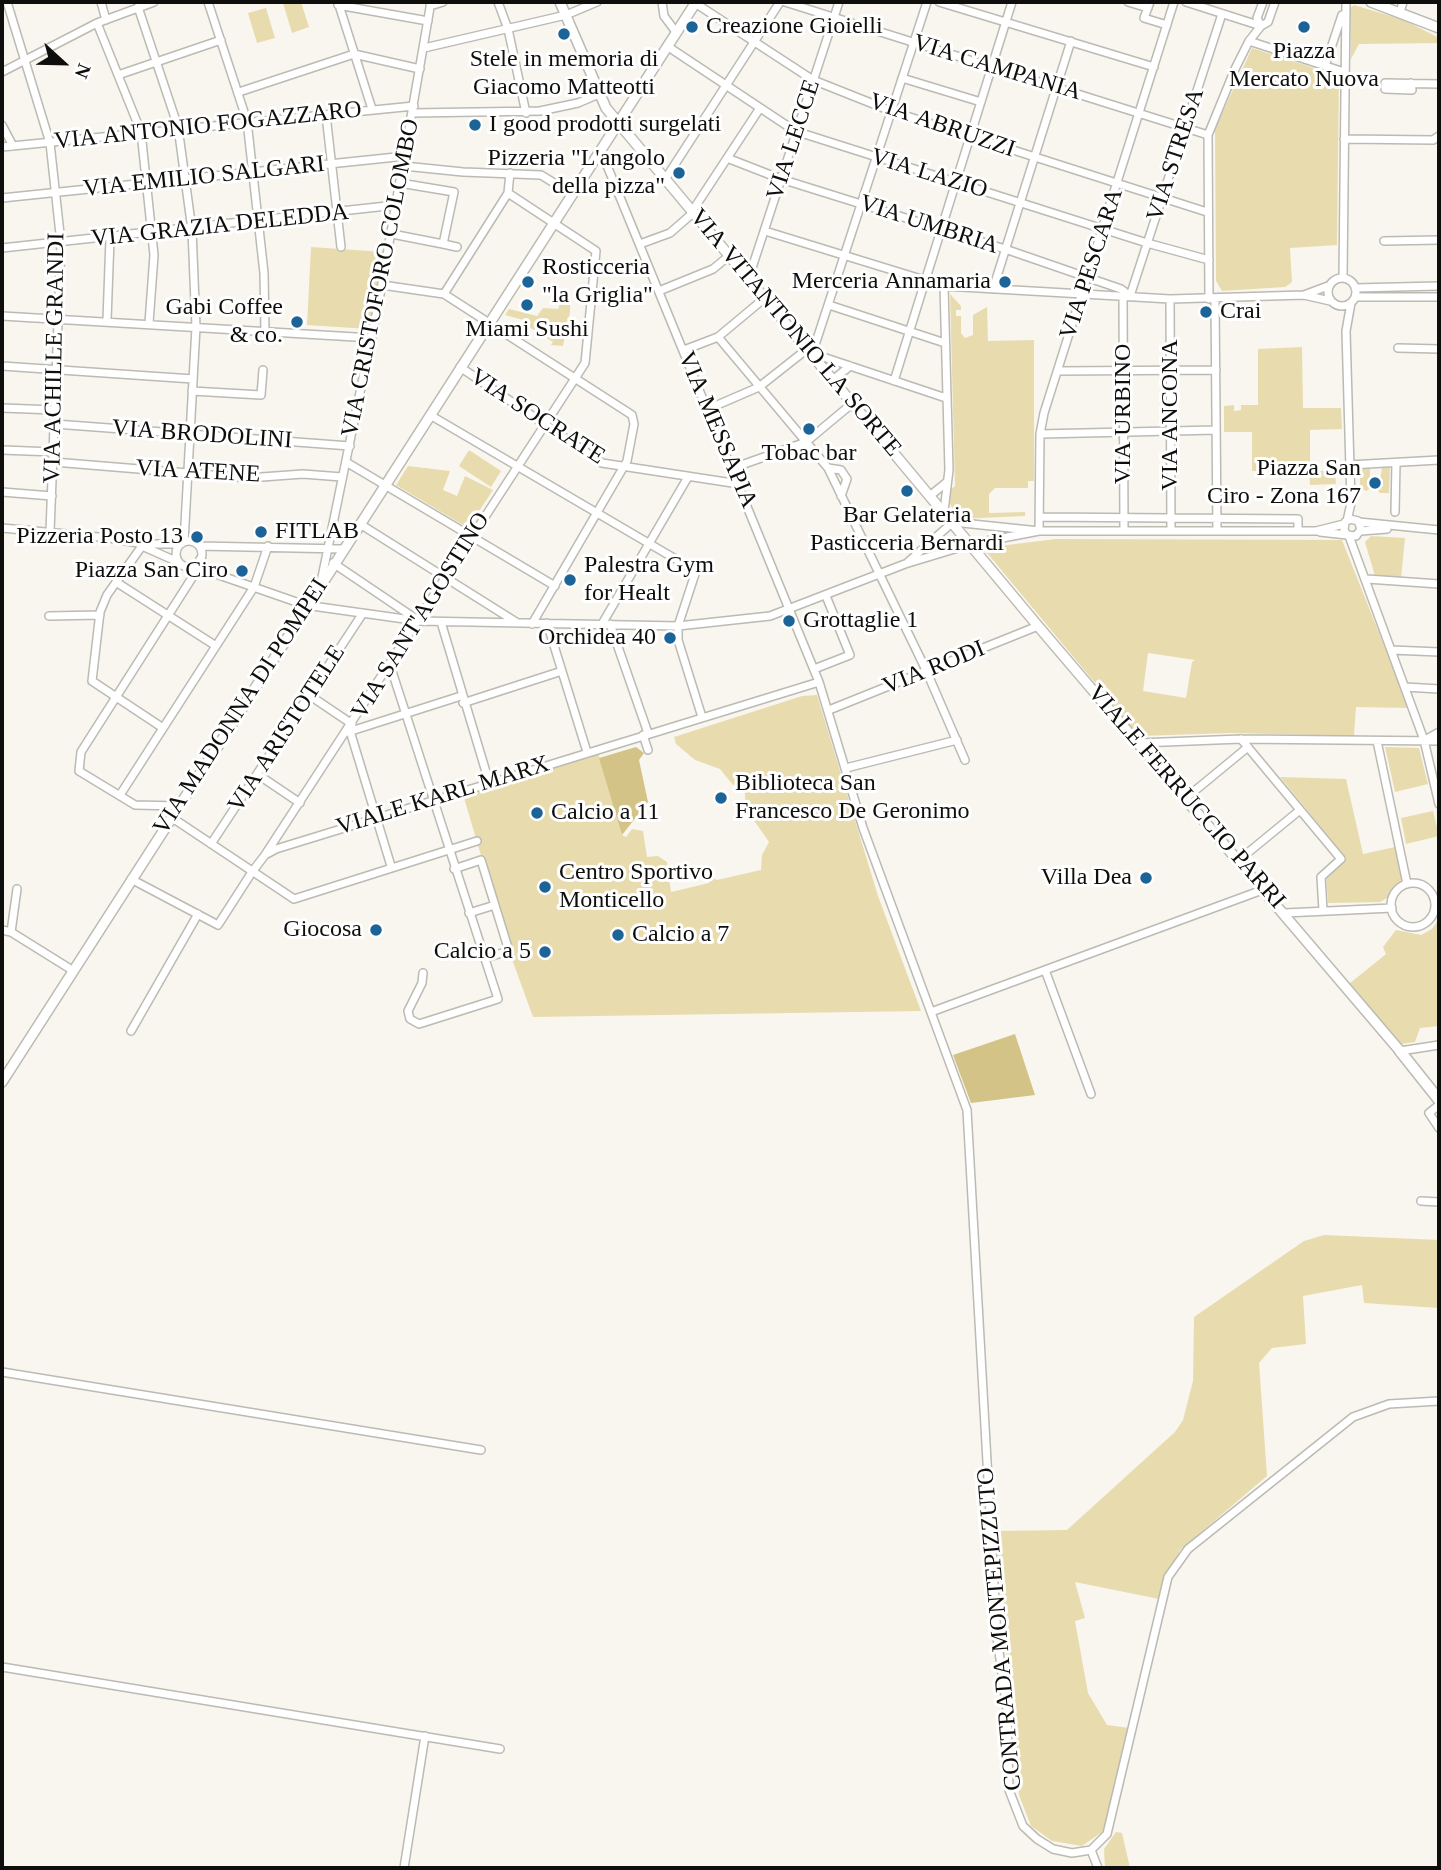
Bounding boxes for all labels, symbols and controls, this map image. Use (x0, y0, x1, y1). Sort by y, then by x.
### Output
place label: Creazione Gioielli (706, 13, 883, 41)
marker: Creazione Gioielli (684, 19, 700, 35)
marker: Piazza Mercato Nuova (1296, 19, 1312, 35)
marker: Stele in memoria di Giacomo Matteotti (556, 26, 572, 42)
north arrow (28, 28, 98, 98)
street label: VIA CAMPANIA (909, 29, 1085, 107)
place label: Piazza Mercato Nuova (1229, 38, 1379, 94)
place label: Stele in memoria di Giacomo Matteotti (470, 46, 658, 102)
text: N (71, 61, 95, 81)
street label: VIA LECCE (761, 76, 827, 204)
street label: VIA STRESA (1141, 85, 1211, 225)
street label: VIA ABRUZZI (865, 88, 1019, 164)
street label: VIA ANTONIO FOGAZZARO (53, 96, 363, 156)
place label: I good prodotti surgelati (489, 111, 721, 139)
street label: VIA CRISTOFORO COLOMBO (336, 116, 426, 440)
marker: I good prodotti surgelati (467, 117, 483, 133)
street label: VIA LAZIO (867, 143, 991, 205)
place label: Pizzeria "L'angolo della pizza" (488, 145, 665, 201)
street label: VIA EMILIO SALGARI (82, 150, 326, 204)
marker: Pizzeria "L'angolo della pizza" (671, 165, 687, 181)
street label: VIA PESCARA (1054, 185, 1130, 343)
street label: VIA UMBRIA (856, 189, 1002, 261)
street label: VIA GRAZIA DELEDDA (90, 198, 350, 254)
street label: VIA VITANTONIO LA SORTE (683, 203, 907, 463)
street label: VIA ACHILLE GRANDI (38, 232, 72, 484)
place label: Rosticceria "la Griglia" (542, 254, 653, 310)
place label: Merceria Annamaria (792, 268, 991, 296)
marker: Rosticceria "la Griglia" (520, 274, 536, 290)
marker: Merceria Annamaria (997, 274, 1013, 290)
place label: Gabi Coffee & co. (165, 294, 283, 350)
marker: Miami Sushi (519, 297, 535, 313)
place label: Crai (1220, 298, 1261, 326)
marker: Crai (1198, 304, 1214, 320)
marker: Gabi Coffee & co. (289, 314, 305, 330)
place label: Miami Sushi (465, 316, 589, 344)
street label: VIA ANCONA (1157, 339, 1185, 491)
street label: VIA URBINO (1110, 344, 1138, 484)
street label: VIA MESSAPIA (671, 347, 763, 513)
street label: VIA SOCRATE (464, 363, 610, 471)
street label: VIA BRODOLINI (111, 414, 293, 456)
marker: Tobac bar (801, 421, 817, 437)
place label: Tobac bar (762, 440, 856, 468)
street label: VIA ATENE (135, 454, 261, 490)
place label: Piazza San Ciro - Zona 167 (1207, 455, 1361, 511)
marker: Piazza San Ciro - Zona 167 (1367, 475, 1383, 491)
marker: Bar Gelateria Pasticceria Bernardi (899, 483, 915, 499)
place label: Bar Gelateria Pasticceria Bernardi (810, 502, 1004, 558)
street label: VIA SANT'AGOSTINO (346, 507, 496, 725)
place label: FITLAB (275, 518, 359, 546)
place label: Pizzeria Posto 13 (16, 523, 183, 551)
marker: FITLAB (253, 524, 269, 540)
marker: Pizzeria Posto 13 (189, 529, 205, 545)
place label: Palestra Gym for Healt (584, 552, 714, 608)
place label: Piazza San Ciro (75, 557, 228, 585)
marker: Piazza San Ciro (234, 563, 250, 579)
marker: Palestra Gym for Healt (562, 572, 578, 588)
street label: VIA MADONNA DI POMPEI (147, 574, 335, 840)
place label: Grottaglie 1 (803, 607, 918, 635)
marker: Grottaglie 1 (781, 613, 797, 629)
place label: Orchidea 40 (538, 624, 656, 652)
marker: Orchidea 40 (662, 630, 678, 646)
street label: VIA RODI (879, 635, 989, 701)
street label: VIA ARISTOTELE (222, 640, 352, 818)
street label: VIALE FERRUCCIO PARRI (1081, 679, 1291, 915)
street label: VIALE KARL MARX (333, 750, 553, 842)
place label: Biblioteca San Francesco De Geronimo (735, 770, 970, 826)
marker: Biblioteca San Francesco De Geronimo (713, 790, 729, 806)
place label: Calcio a 11 (551, 799, 659, 827)
marker: Calcio a 11 (529, 805, 545, 821)
place label: Centro Sportivo Monticello (559, 859, 713, 915)
place label: Villa Dea (1041, 864, 1132, 892)
marker: Villa Dea (1138, 870, 1154, 886)
marker: Centro Sportivo Monticello (537, 879, 553, 895)
place label: Giocosa (283, 916, 362, 944)
place label: Calcio a 7 (632, 921, 729, 949)
marker: Giocosa (368, 922, 384, 938)
marker: Calcio a 7 (610, 927, 626, 943)
place label: Calcio a 5 (434, 938, 531, 966)
marker: Calcio a 5 (537, 944, 553, 960)
street label: CONTRADA MONTEPIZZUTO (972, 1466, 1028, 1792)

